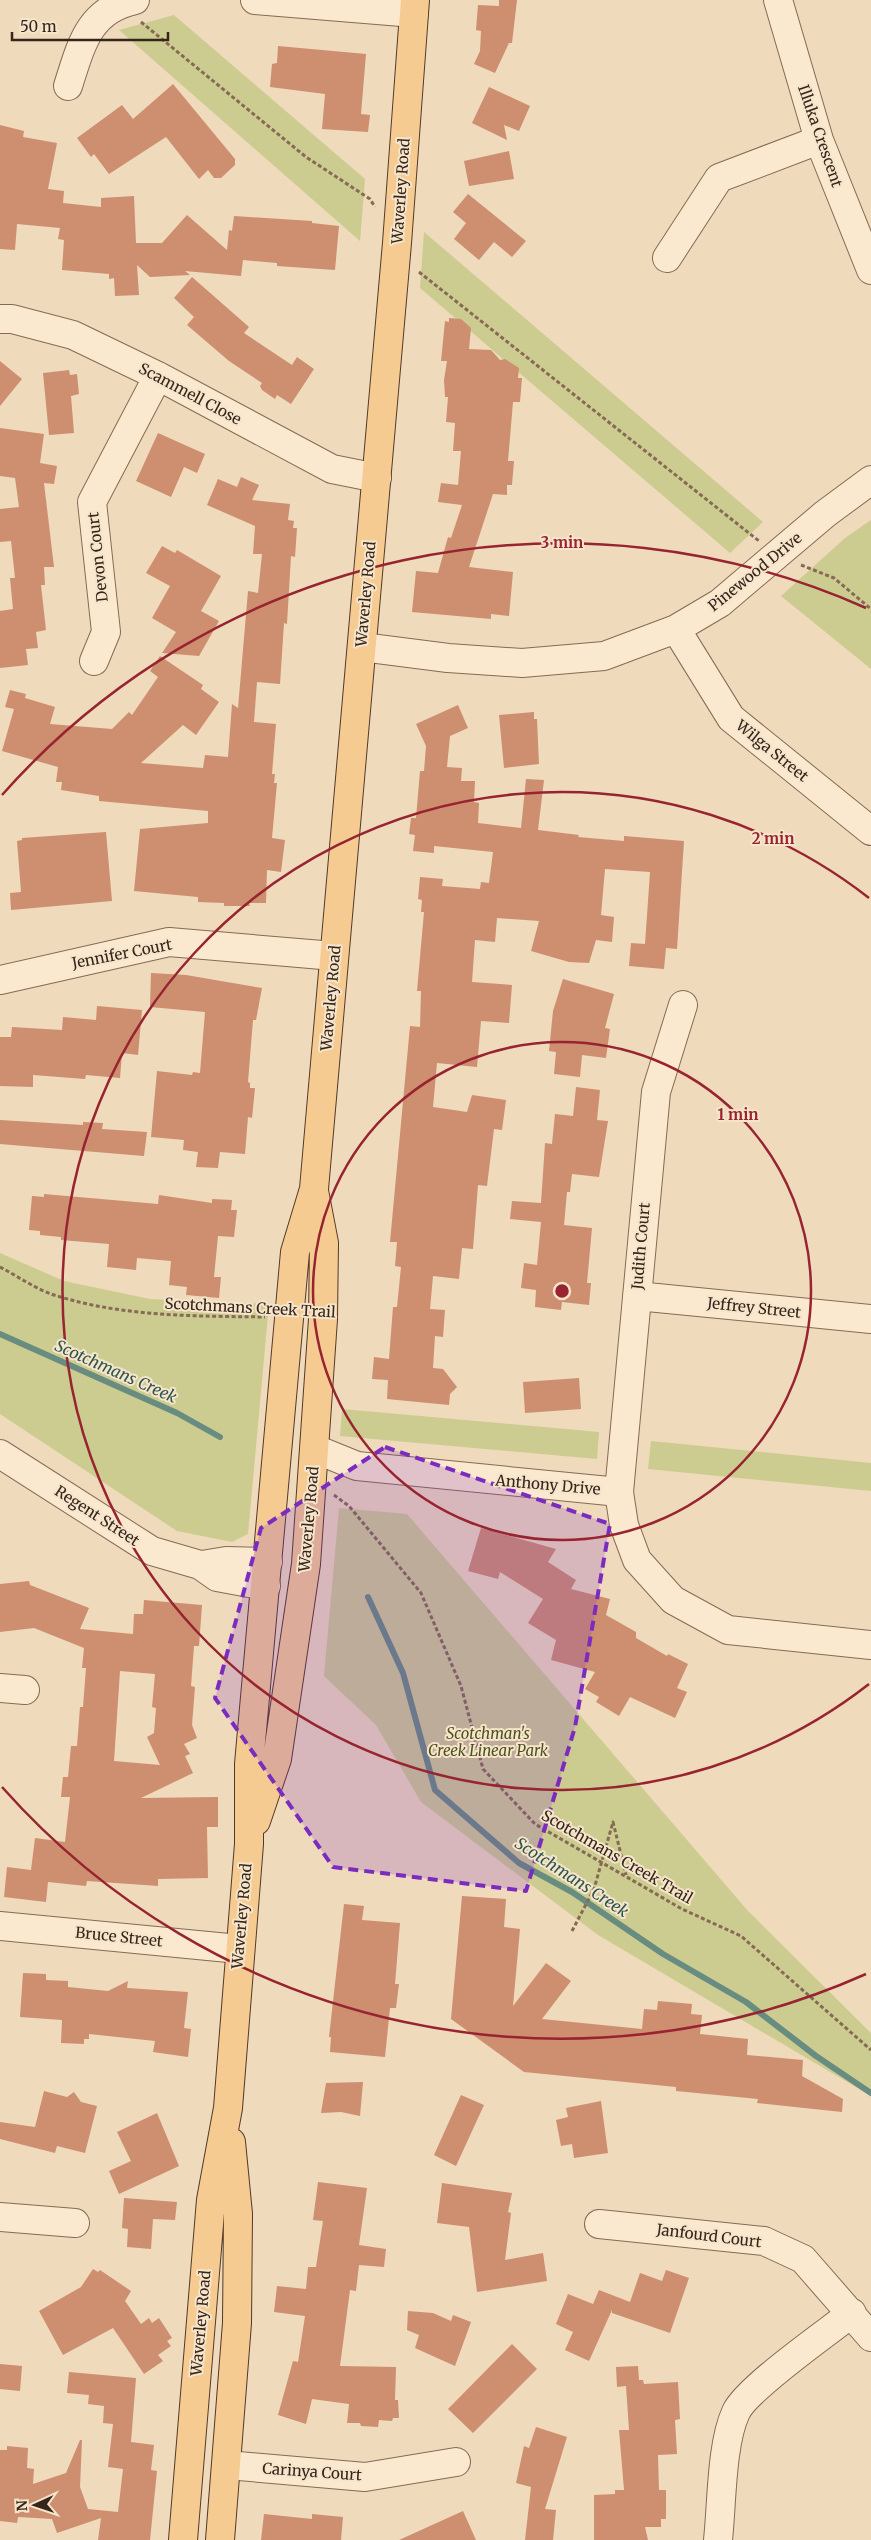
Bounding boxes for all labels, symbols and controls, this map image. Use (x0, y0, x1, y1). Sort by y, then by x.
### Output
scale bar (12, 10, 169, 42)
text: 50 m (20, 17, 57, 36)
street label: Illuka Crescent (794, 82, 847, 190)
street label: Waverley Road (387, 137, 414, 245)
street label: Scammell Close (136, 359, 245, 429)
street label: Devon Court (83, 511, 112, 603)
street label: Pinewood Drive (704, 528, 805, 615)
text: 3 min (541, 533, 583, 552)
street label: Waverley Road (351, 540, 380, 649)
street label: Wilga Street (731, 715, 813, 786)
text: 2 min (752, 829, 794, 848)
street label: Jennifer Court (69, 934, 174, 973)
street label: Waverley Road (316, 944, 345, 1053)
text: 1 min (718, 1105, 758, 1124)
street label: Judith Court (627, 1201, 654, 1291)
centre of rings (553, 1282, 571, 1300)
street label: Jeffrey Street (705, 1293, 802, 1322)
street label: Scotchmans Creek Trail (164, 1294, 336, 1321)
water label: Scotchmans Creek (52, 1335, 180, 1407)
street label: Waverley Road (294, 1465, 323, 1574)
street label: Anthony Drive (494, 1470, 602, 1499)
street label: Regent Street (51, 1481, 143, 1550)
park label: Scotchman's Creek Linear Park (428, 1724, 549, 1760)
street label: Scotchmans Creek Trail (538, 1806, 696, 1908)
water label: Scotchmans Creek (512, 1833, 632, 1921)
street label: Waverley Road (227, 1862, 256, 1971)
street label: Bruce Street (74, 1922, 164, 1951)
street label: Janfourd Court (654, 2220, 763, 2251)
street label: Waverley Road (186, 2269, 215, 2378)
street label: Carinya Court (262, 2459, 363, 2484)
north arrow (10, 2480, 60, 2530)
text: N (13, 2500, 31, 2512)

